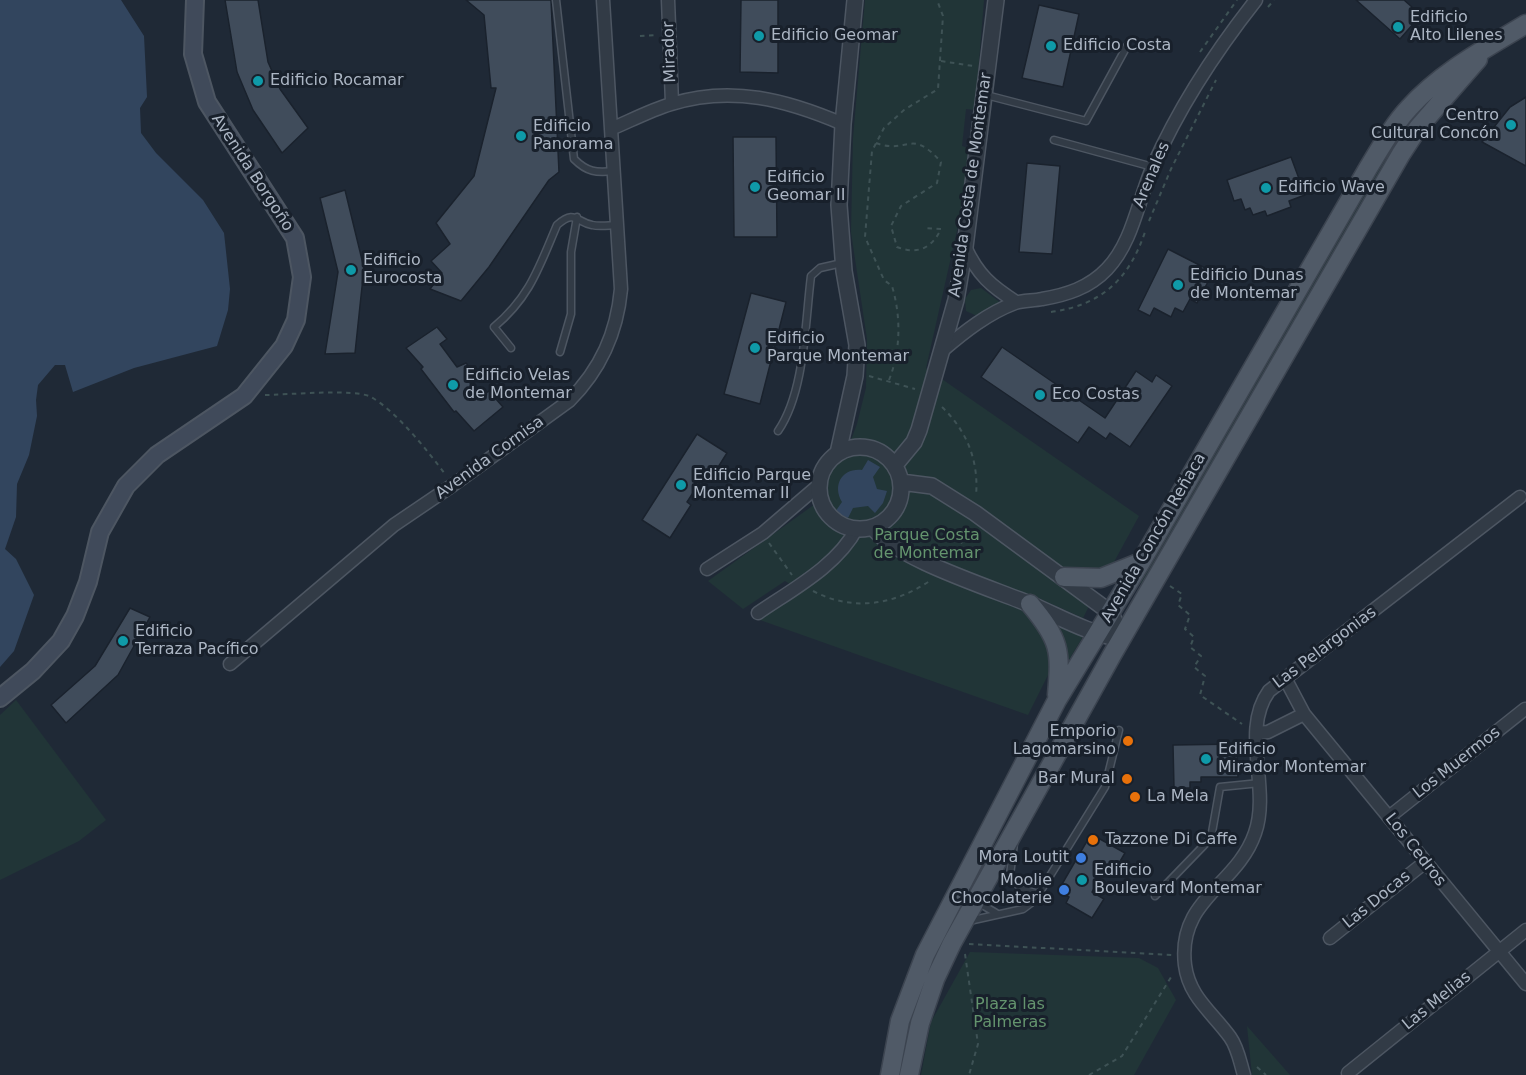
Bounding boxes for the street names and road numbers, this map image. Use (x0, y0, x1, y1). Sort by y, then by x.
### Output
street label: Mirador (659, 21, 681, 83)
street label: Avenida Costa de Montemar (946, 72, 996, 298)
street label: Avenida Borgoño (207, 111, 297, 235)
street label: Arenales (1130, 139, 1174, 211)
street label: Avenida Cornisa (432, 412, 548, 504)
street label: Avenida Concón Reñaca (1098, 450, 1210, 626)
street label: Las Pelargonias (1270, 603, 1380, 693)
street label: Los Muermos (1409, 723, 1505, 803)
street label: Los Cedros (1381, 810, 1449, 890)
street label: Las Docas (1339, 867, 1415, 933)
street label: Las Melias (1399, 967, 1475, 1035)

